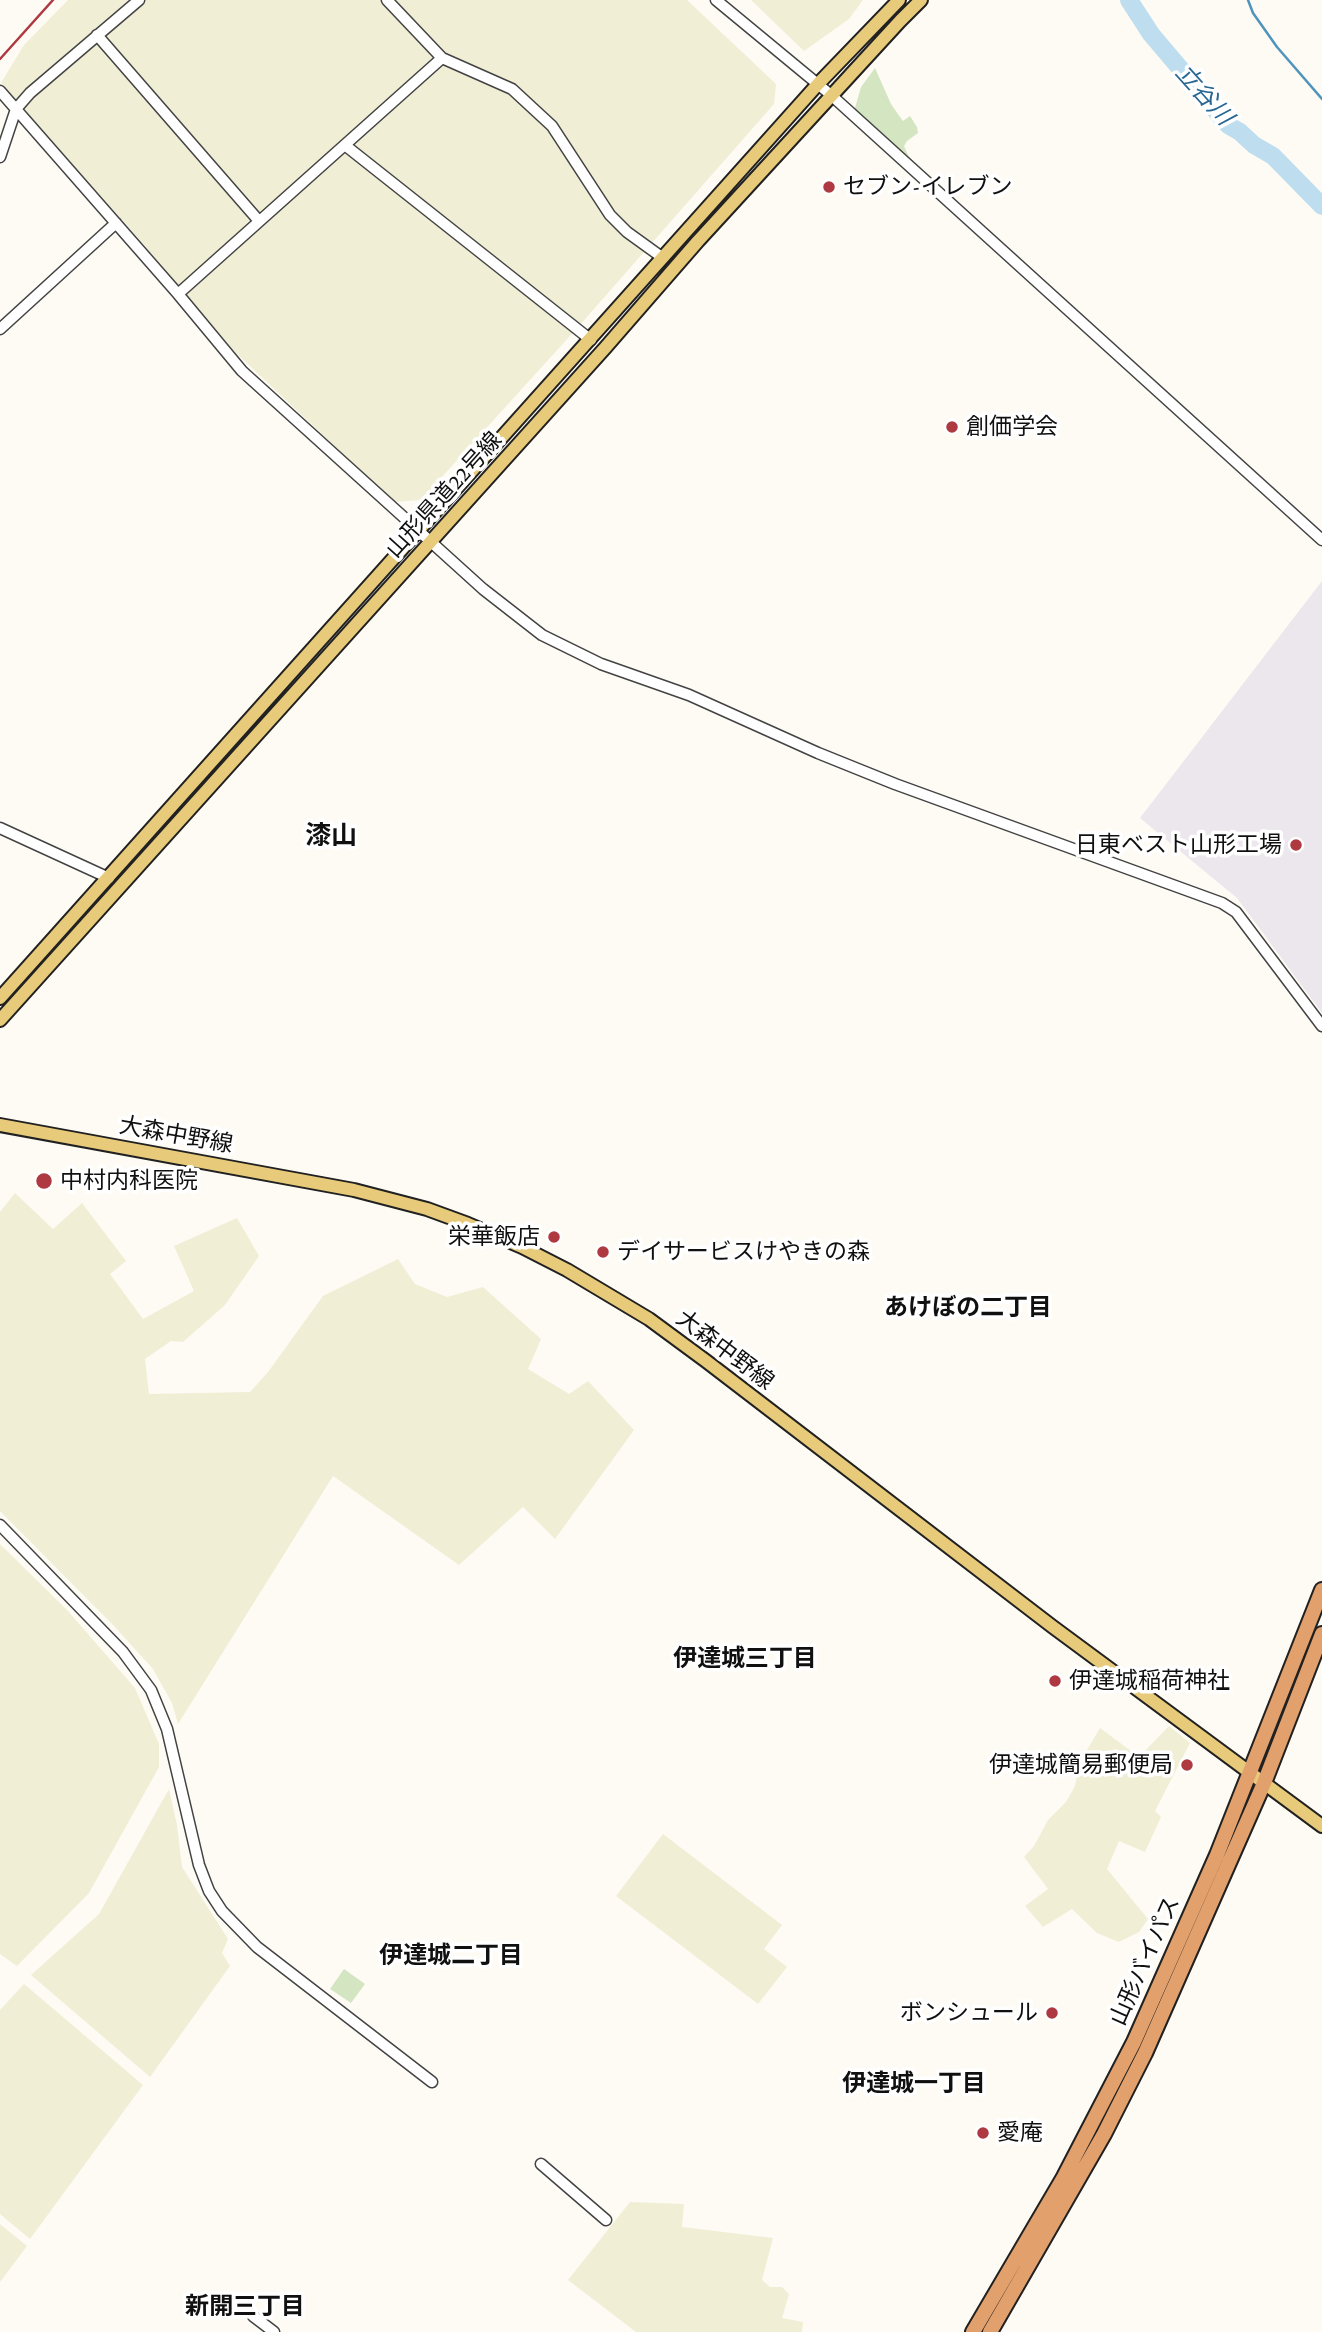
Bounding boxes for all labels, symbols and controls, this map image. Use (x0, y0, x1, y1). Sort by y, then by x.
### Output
water label: 立谷川 (1169, 59, 1239, 131)
place label: セブン-イレブン (843, 173, 1012, 201)
marker: セブン-イレブン (821, 179, 837, 195)
place label: 創価学会 (966, 413, 1058, 441)
marker: 創価学会 (944, 419, 960, 435)
street label: 山形県道22号線 (380, 426, 508, 564)
district label: 漆山 (305, 820, 357, 852)
place label: 日東ベスト山形工場 (1075, 831, 1282, 859)
marker: 日東ベスト山形工場 (1288, 837, 1304, 853)
street label: 大森中野線 (117, 1111, 235, 1159)
place label: 中村内科医院 (60, 1167, 198, 1195)
marker: 中村内科医院 (34, 1171, 54, 1191)
place label: 栄華飯店 (448, 1223, 540, 1251)
marker: 栄華飯店 (546, 1229, 562, 1245)
place label: デイサービスけやきの森 (617, 1238, 870, 1266)
marker: デイサービスけやきの森 (595, 1244, 611, 1260)
district label: あけぼの二丁目 (884, 1294, 1052, 1322)
street label: 大森中野線 (671, 1304, 779, 1396)
district label: 伊達城三丁目 (673, 1645, 817, 1673)
place label: 伊達城稲荷神社 (1069, 1667, 1230, 1695)
marker: 伊達城稲荷神社 (1047, 1673, 1063, 1689)
place label: 伊達城簡易郵便局 (989, 1751, 1173, 1779)
marker: 伊達城簡易郵便局 (1179, 1757, 1195, 1773)
street label: 山形バイパス (1104, 1892, 1186, 2030)
district label: 伊達城二丁目 (379, 1942, 523, 1970)
place label: ボンシュール (900, 1999, 1038, 2027)
marker: ボンシュール (1044, 2005, 1060, 2021)
district label: 伊達城一丁目 (842, 2070, 986, 2098)
place label: 愛庵 (997, 2119, 1043, 2147)
marker: 愛庵 (975, 2125, 991, 2141)
district label: 新開三丁目 (185, 2293, 305, 2321)

